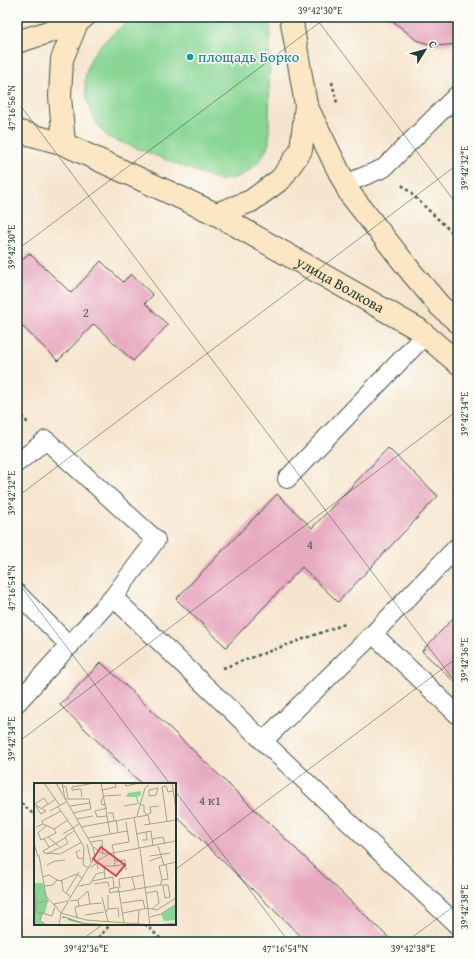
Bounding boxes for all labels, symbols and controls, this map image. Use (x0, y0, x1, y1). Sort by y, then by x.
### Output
text: 39°42'30"E (298, 3, 342, 18)
north arrow (405, 30, 445, 70)
text: С (425, 37, 441, 51)
place label: площадь Борко (198, 46, 300, 67)
marker: площадь Борко (185, 52, 195, 62)
text: 47°16'56"N (4, 85, 19, 131)
text: 39°42'32"E (457, 146, 472, 190)
text: 39°42'30"E (4, 225, 19, 269)
street label: улица Волкова (292, 250, 389, 318)
house number: 2 (83, 303, 89, 322)
text: 39°42'34"E (457, 392, 472, 436)
text: 39°42'32"E (4, 471, 19, 515)
house number: 4 (307, 535, 313, 554)
text: 47°16'54"N (4, 565, 19, 611)
text: 39°42'36"E (457, 638, 472, 682)
text: 39°42'34"E (4, 717, 19, 761)
inset map (34, 783, 176, 925)
house number: 4 к1 (199, 791, 221, 810)
text: 39°42'38"E (457, 885, 472, 929)
text: 39°42'36"E (64, 941, 108, 956)
text: 47°16'54"N (262, 941, 308, 956)
text: 39°42'38"E (391, 941, 435, 956)

